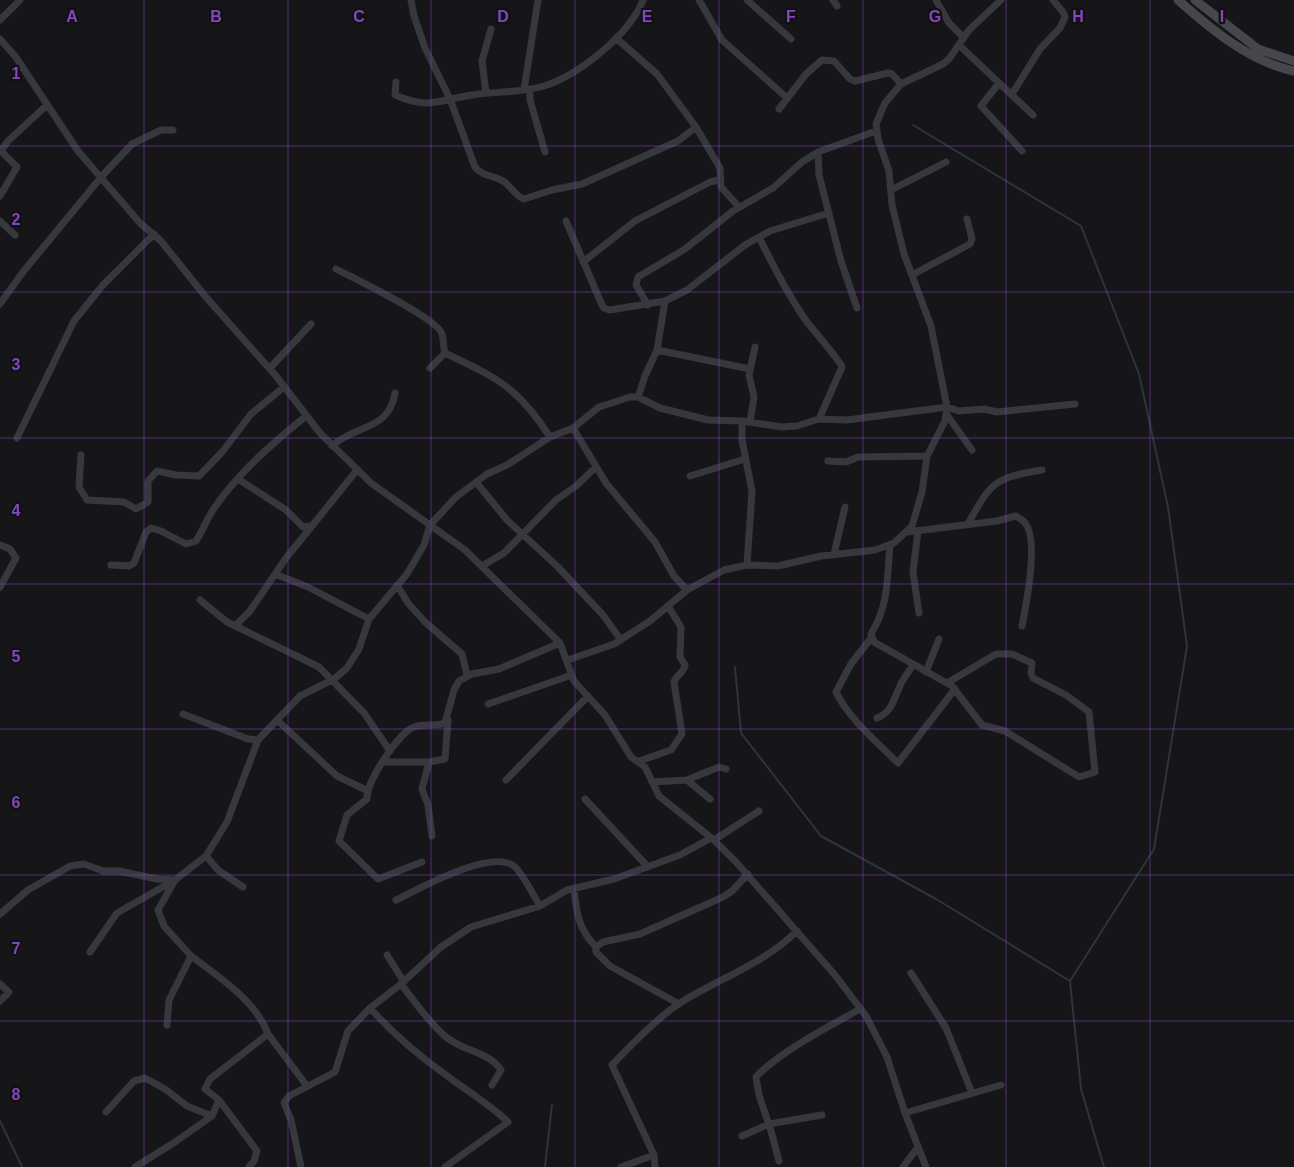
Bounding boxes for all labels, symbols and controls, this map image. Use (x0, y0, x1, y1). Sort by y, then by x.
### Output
text: A (66, 8, 78, 25)
text: B (210, 8, 222, 25)
text: C (353, 8, 365, 25)
text: D (497, 8, 509, 25)
text: E (642, 8, 653, 25)
text: F (786, 8, 796, 25)
text: G (929, 8, 941, 25)
text: H (1072, 8, 1084, 25)
text: I (1220, 8, 1224, 25)
text: 1 (12, 65, 21, 82)
text: 2 (12, 211, 21, 228)
text: 3 (12, 356, 21, 373)
text: 4 (12, 502, 21, 519)
text: 5 (12, 648, 21, 665)
text: 6 (12, 794, 21, 811)
text: 7 (12, 940, 21, 957)
text: 8 (12, 1086, 21, 1103)

